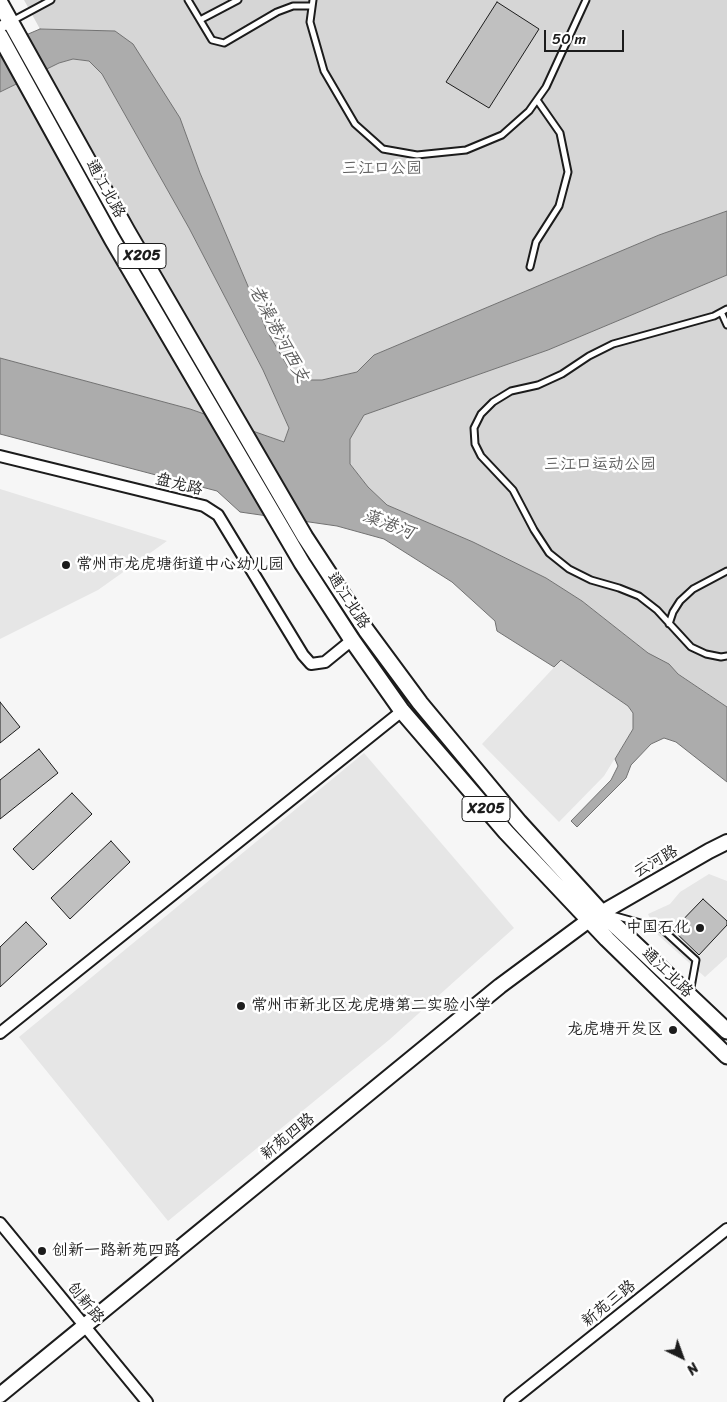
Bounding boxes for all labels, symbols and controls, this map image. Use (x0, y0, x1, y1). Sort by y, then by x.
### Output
scale bar (547, 20, 627, 52)
text: 50 m (552, 26, 586, 52)
street label: 通江北路 (81, 156, 129, 222)
park label: 三江口公园 (342, 159, 422, 179)
road number: X205 (118, 244, 166, 268)
water label: 老澡港河西支 (243, 281, 313, 387)
park label: 三江口运动公园 (544, 455, 656, 475)
street label: 盘龙路 (153, 470, 205, 500)
water label: 藻港河 (359, 505, 417, 545)
place label: 常州市龙虎塘街道中心幼儿园 (76, 555, 284, 575)
marker: 常州市龙虎塘街道中心幼儿园 (60, 559, 72, 571)
street label: 通江北路 (323, 569, 373, 633)
road number: X205 (462, 796, 510, 822)
street label: 云河路 (630, 842, 682, 882)
place label: 中国石化 (626, 918, 690, 938)
marker: 中国石化 (694, 922, 706, 934)
street label: 通江北路 (637, 944, 697, 1002)
place label: 常州市新北区龙虎塘第二实验小学 (251, 996, 491, 1016)
marker: 常州市新北区龙虎塘第二实验小学 (235, 1000, 247, 1012)
place label: 龙虎塘开发区 (567, 1020, 663, 1040)
marker: 龙虎塘开发区 (667, 1024, 679, 1036)
street label: 新苑四路 (257, 1109, 319, 1165)
place label: 创新一路新苑四路 (52, 1241, 180, 1261)
marker: 创新一路新苑四路 (36, 1245, 48, 1257)
street label: 新苑三路 (578, 1276, 640, 1332)
street label: 创新路 (62, 1278, 108, 1328)
north arrow (657, 1332, 707, 1382)
text: N (680, 1356, 704, 1381)

